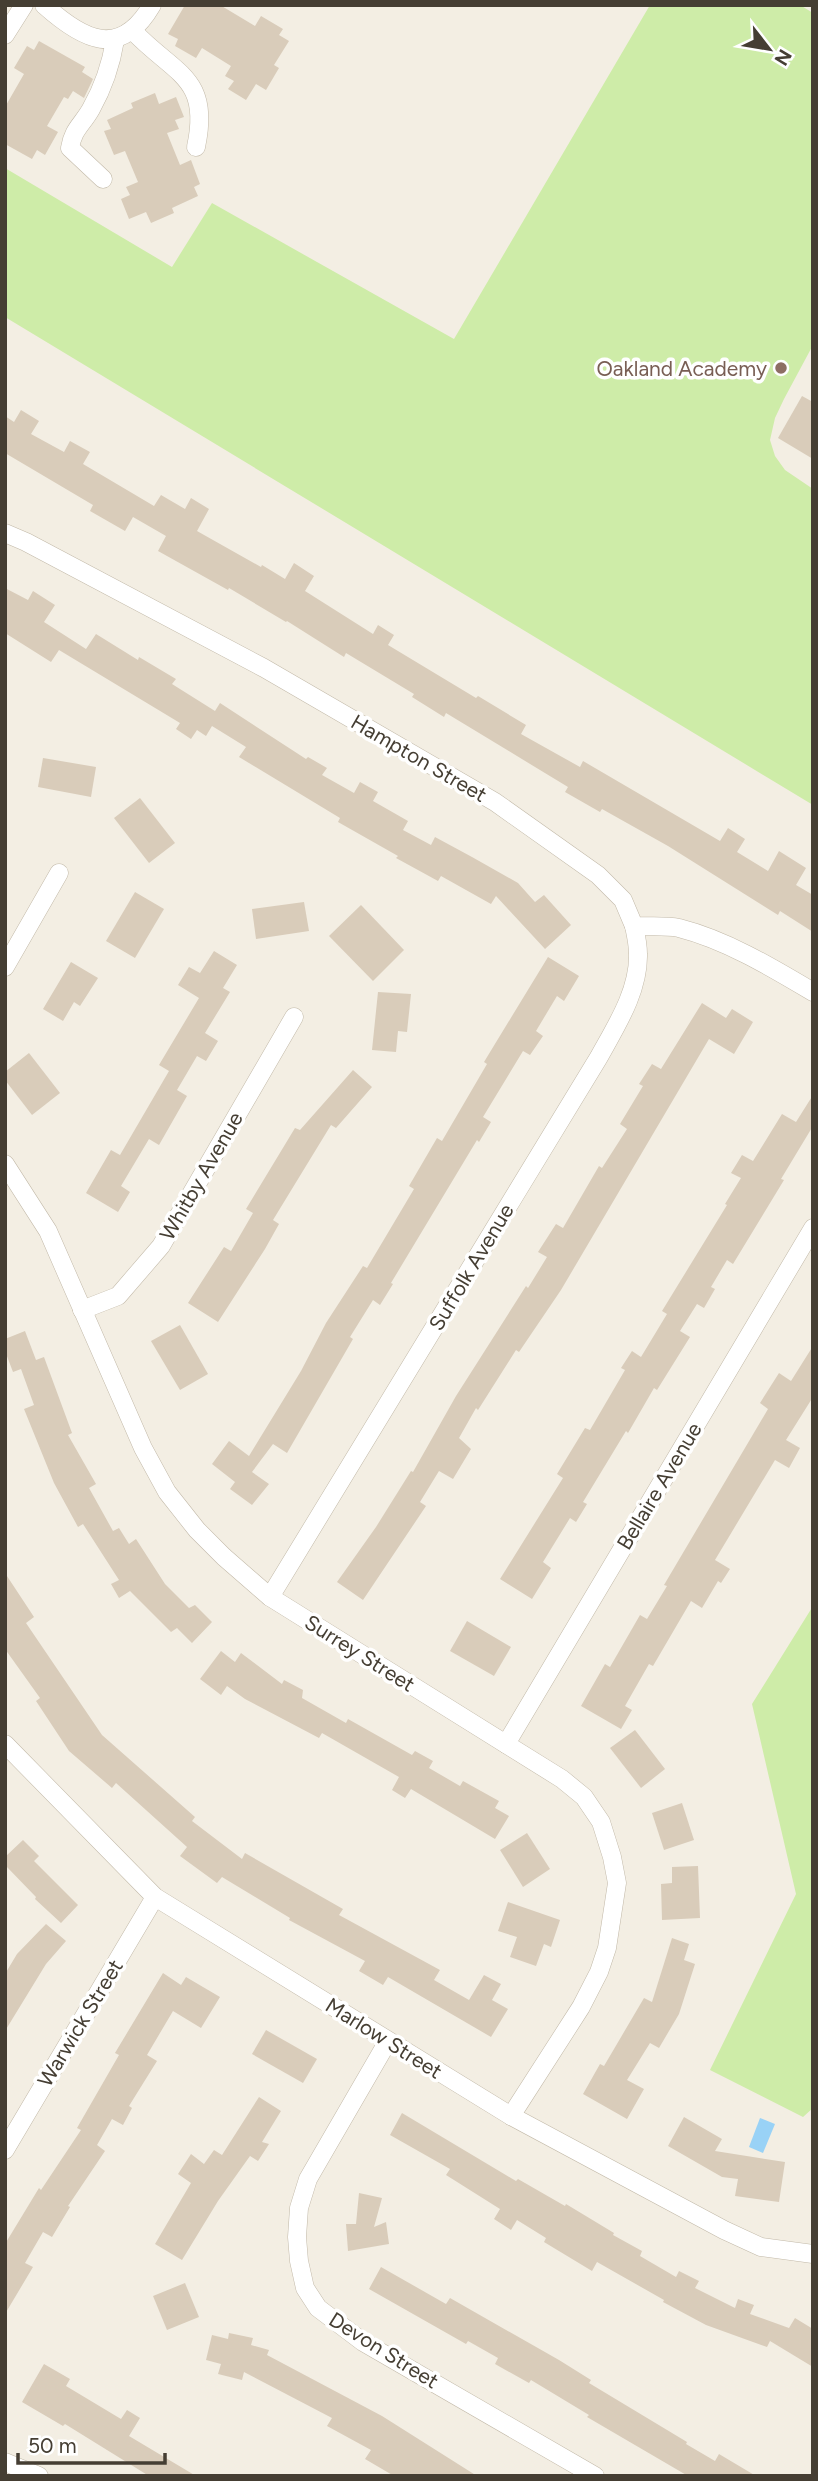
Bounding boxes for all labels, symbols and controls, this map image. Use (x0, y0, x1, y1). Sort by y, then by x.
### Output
north arrow (734, 14, 804, 84)
text: N (770, 45, 797, 70)
place label: Oakland Academy (597, 356, 767, 381)
marker: Oakland Academy (773, 360, 789, 376)
street label: Hampton Street (347, 709, 491, 807)
street label: Whitby Avenue (154, 1107, 248, 1245)
street label: Suffolk Avenue (423, 1199, 519, 1335)
street label: Bellaire Avenue (611, 1418, 707, 1554)
street label: Surrey Street (300, 1609, 420, 1697)
street label: Warwick Street (32, 1955, 128, 2091)
street label: Marlow Street (321, 1992, 447, 2084)
street label: Devon Street (325, 2306, 443, 2394)
scale bar (18, 2422, 164, 2466)
text: 50 m (28, 2433, 77, 2458)

